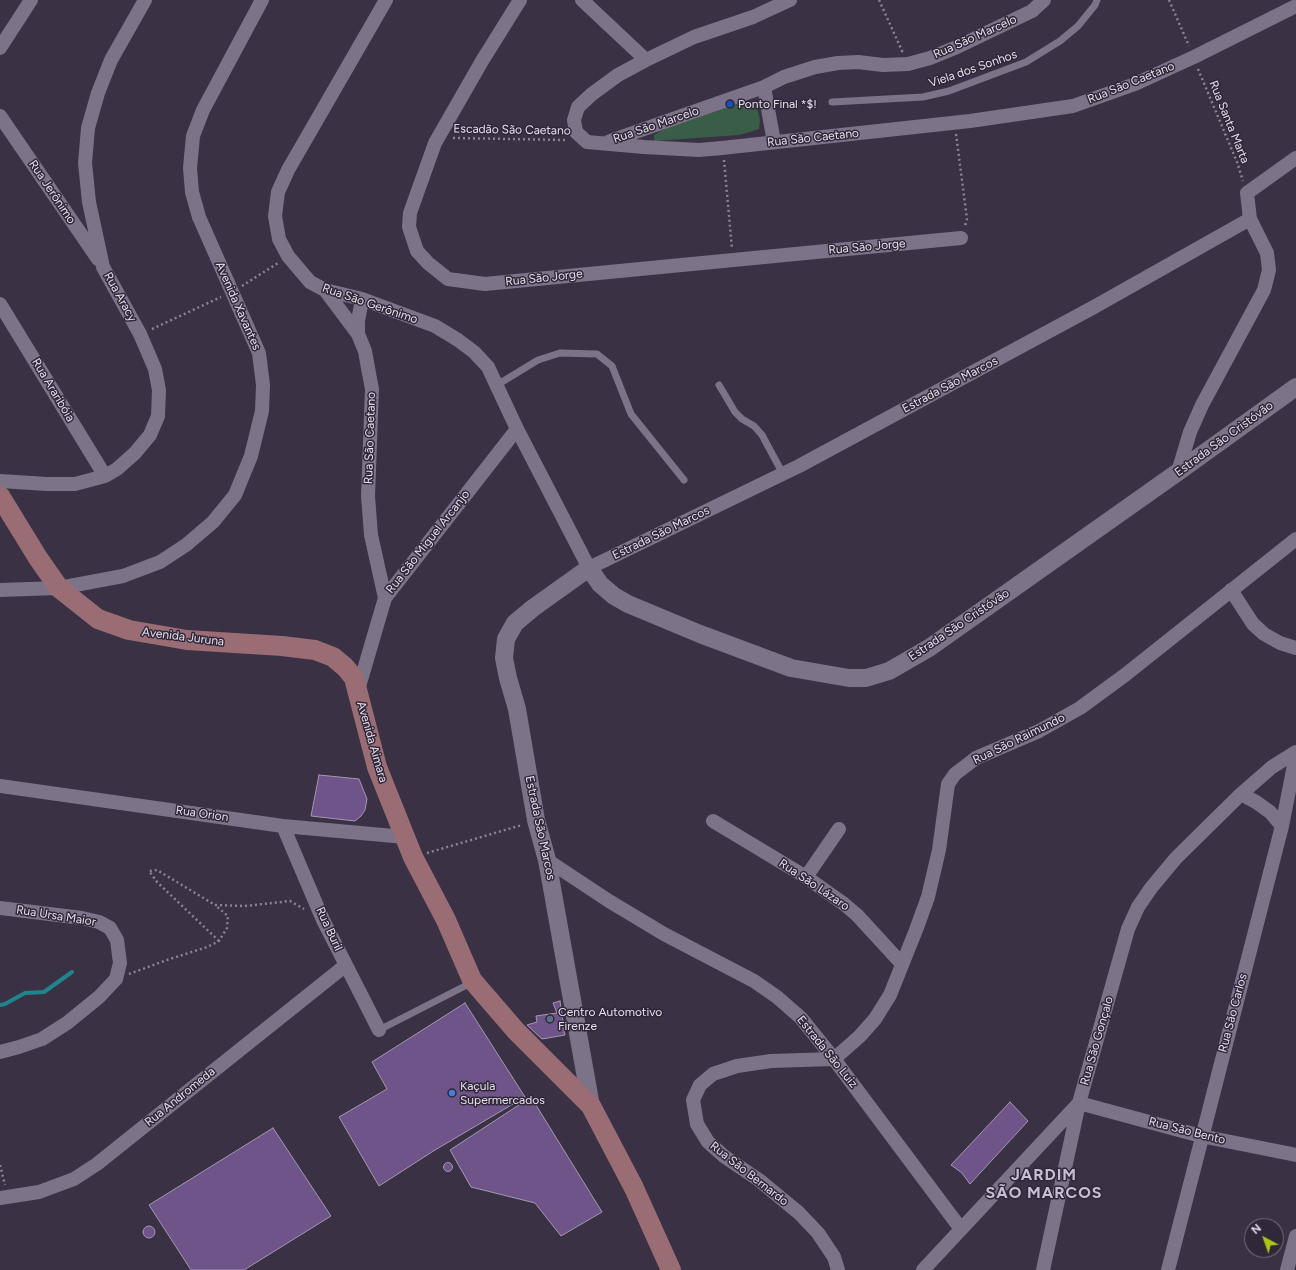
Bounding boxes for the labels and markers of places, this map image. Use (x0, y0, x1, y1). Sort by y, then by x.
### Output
place label: Ponto Final *$! (738, 97, 817, 111)
marker: Ponto Final *$! (725, 99, 735, 109)
place label: Centro Automotivo Firenze (558, 1005, 662, 1033)
marker: Centro Automotivo Firenze (545, 1014, 555, 1024)
place label: Kaçula Supermercados (460, 1079, 545, 1107)
marker: Kaçula Supermercados (447, 1088, 457, 1098)

